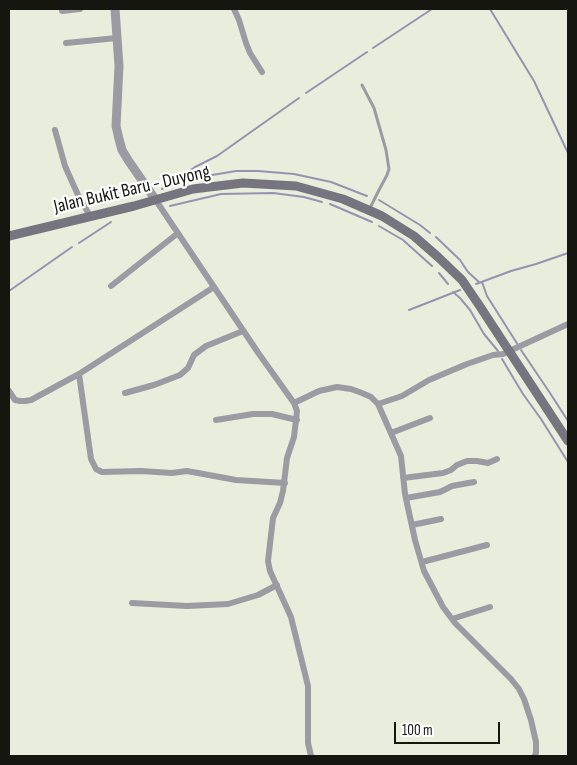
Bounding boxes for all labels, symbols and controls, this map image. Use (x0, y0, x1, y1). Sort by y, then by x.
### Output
street label: Jalan Bukit Baru - Duyong (52, 161, 212, 219)
scale bar (397, 712, 503, 744)
text: 100 m (402, 721, 433, 740)

